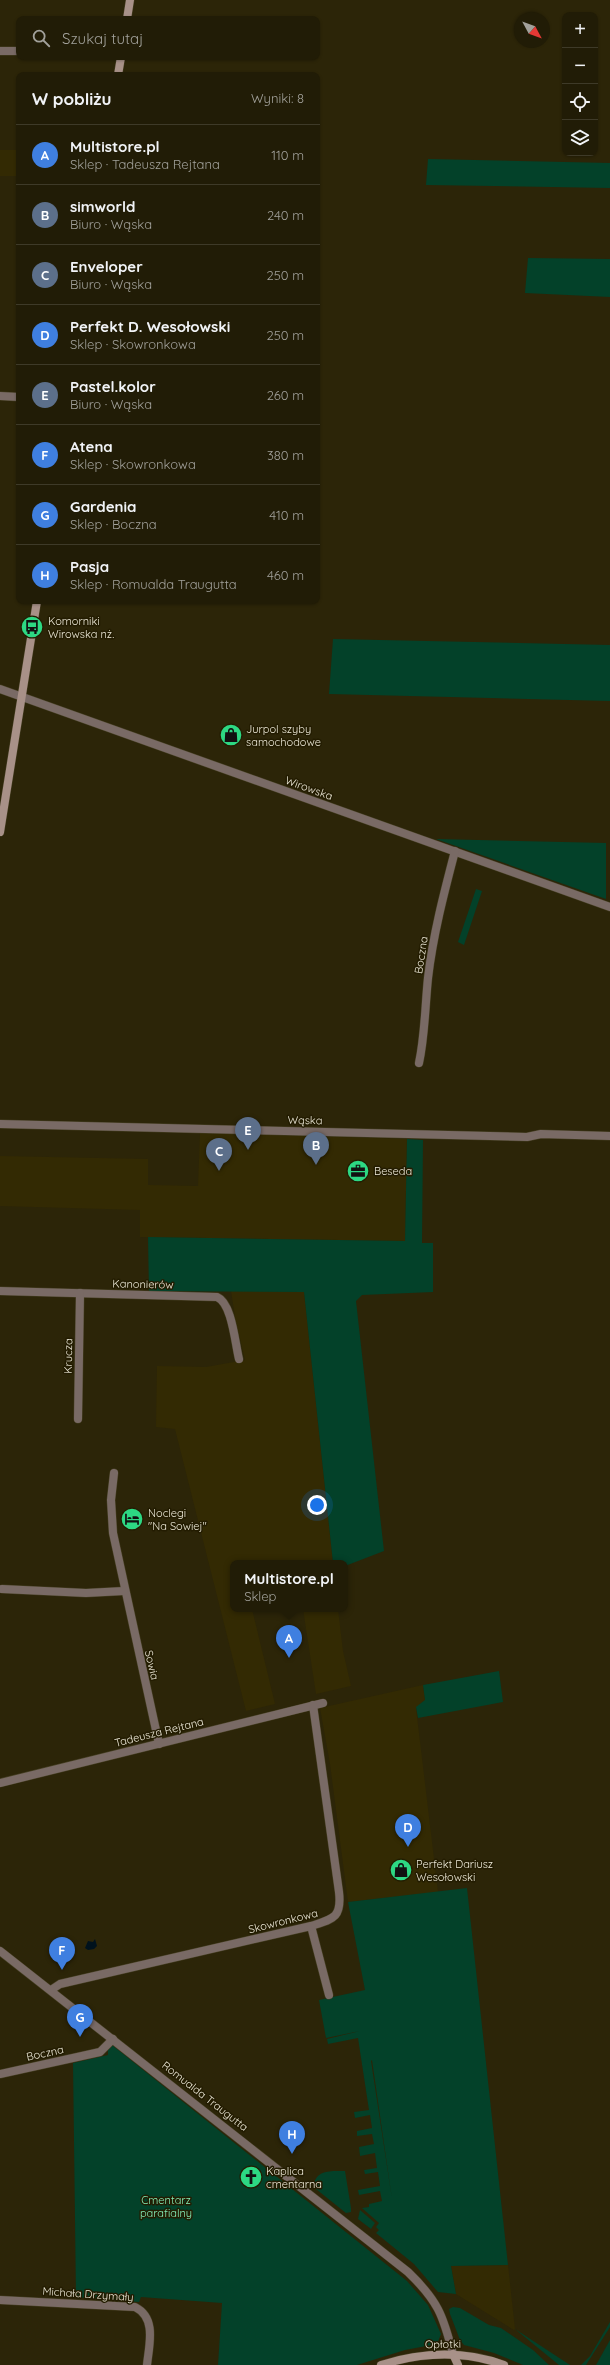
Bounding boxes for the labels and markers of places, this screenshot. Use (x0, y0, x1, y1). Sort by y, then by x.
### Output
bus stop icon: Komorniki Wirowska nż. (19, 614, 45, 640)
place label: Komorniki Wirowska nż. (48, 614, 114, 641)
shop icon: Jurpol szyby samochodowe (218, 722, 244, 748)
place label: Jurpol szyby samochodowe (246, 722, 321, 749)
pin: E (235, 1117, 261, 1150)
pin: B (303, 1132, 329, 1165)
pin: C (206, 1138, 232, 1171)
office icon: Beseda (345, 1158, 371, 1184)
place label: Beseda (374, 1164, 412, 1178)
hotel icon: Noclegi "Na Sowiej" (119, 1506, 145, 1532)
place label: Noclegi "Na Sowiej" (148, 1506, 207, 1533)
pin: A (276, 1625, 302, 1658)
pin: D (395, 1814, 421, 1847)
shop icon: Perfekt Dariusz Wesołowski (388, 1857, 414, 1883)
place label: Perfekt Dariusz Wesołowski (416, 1857, 493, 1884)
pin: F (49, 1937, 75, 1970)
pin: G (67, 2004, 93, 2037)
pin: H (279, 2121, 305, 2154)
church icon: Kaplica cmentarna (238, 2164, 264, 2190)
place label: Kaplica cmentarna (266, 2164, 322, 2191)

